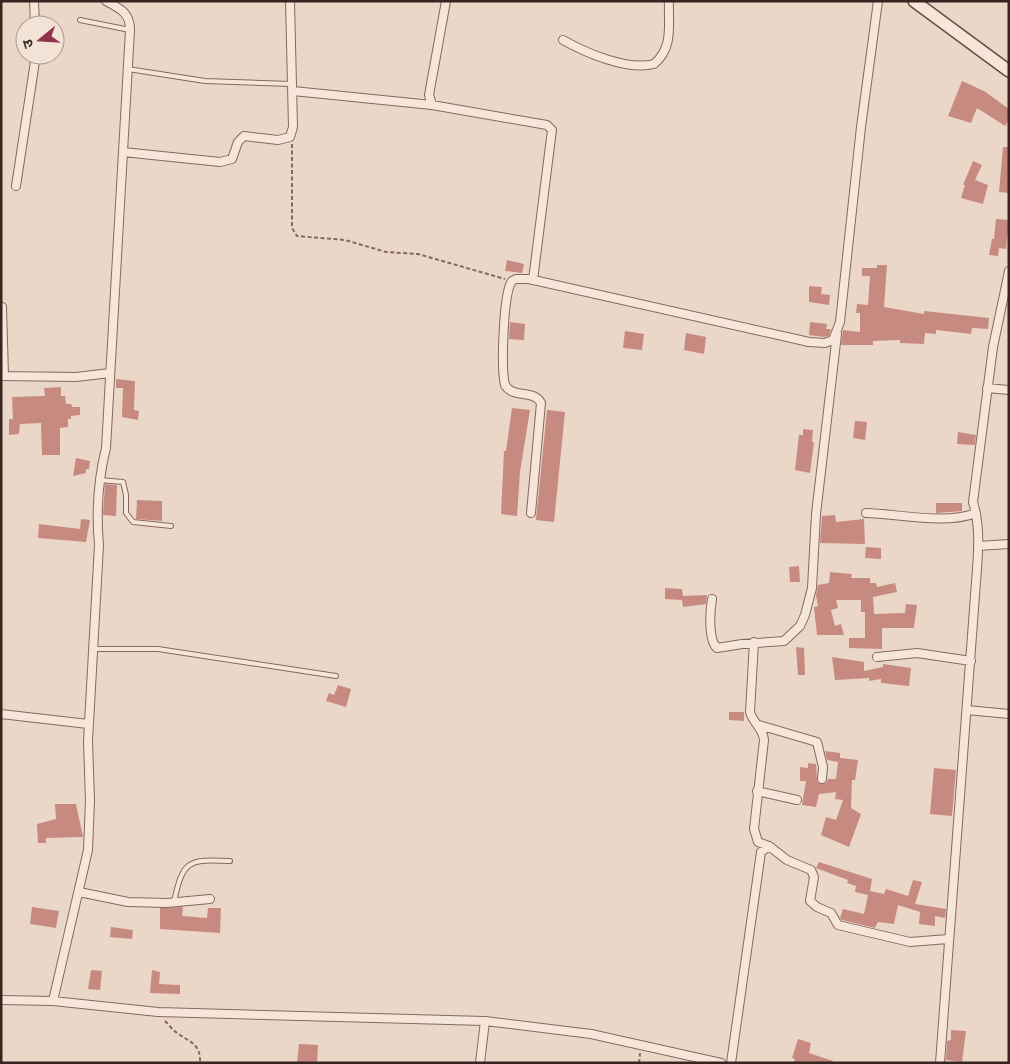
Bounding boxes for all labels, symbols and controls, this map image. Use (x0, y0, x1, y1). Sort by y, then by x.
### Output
north arrow (15, 15, 65, 65)
text: उ (19, 37, 37, 50)

